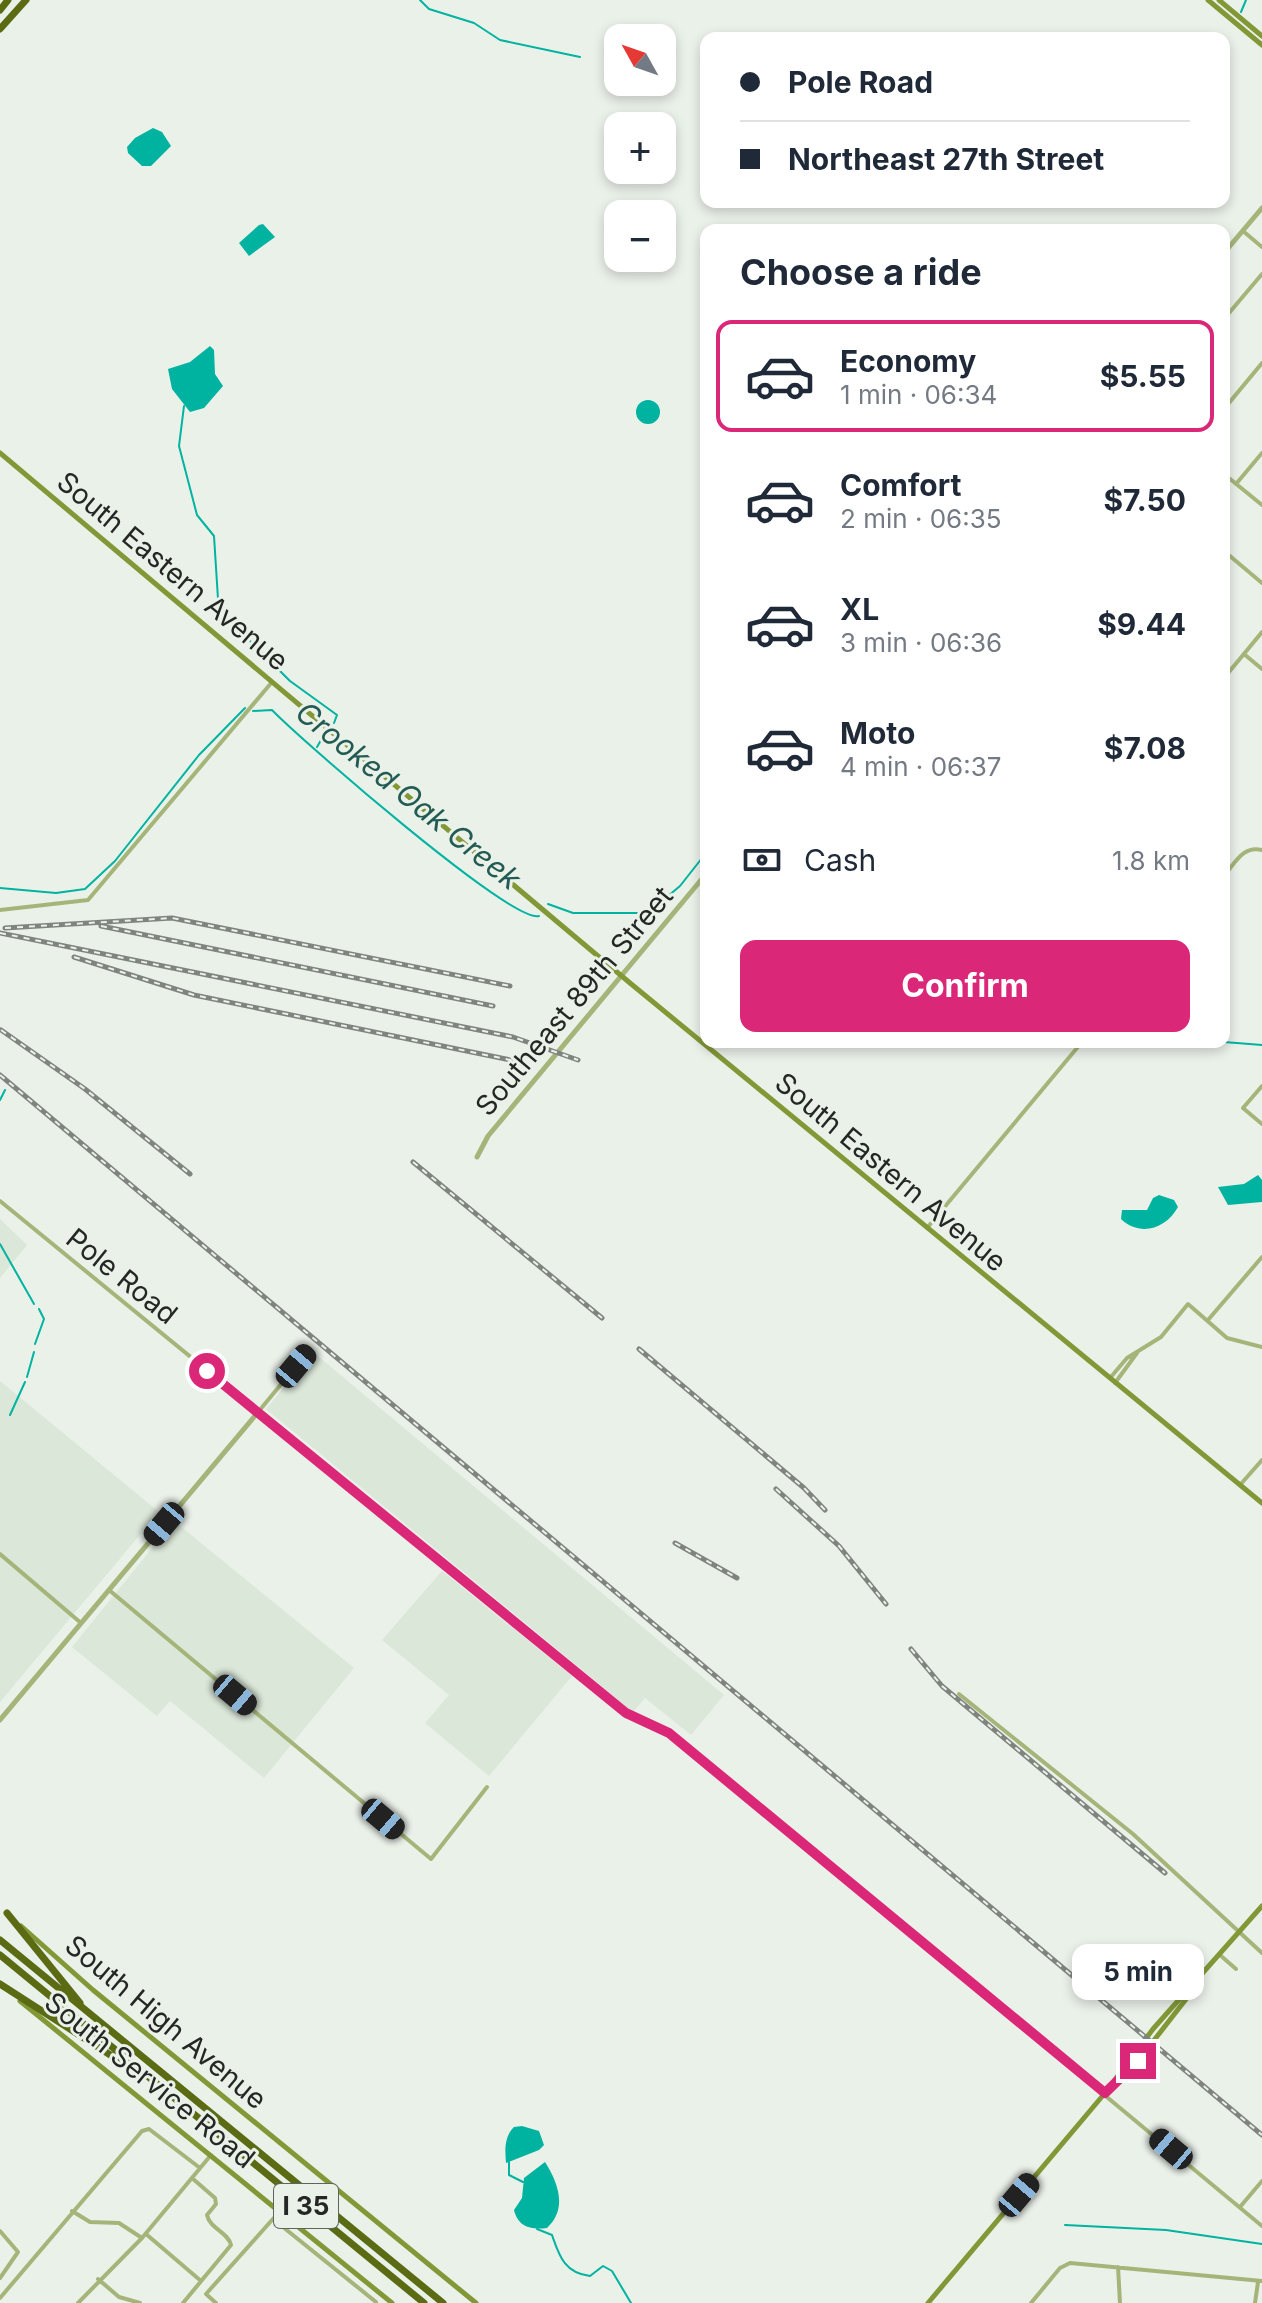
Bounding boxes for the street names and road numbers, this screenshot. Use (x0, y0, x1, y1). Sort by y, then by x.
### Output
street label: South Eastern Avenue (51, 464, 295, 678)
street label: Southeast 89th Street (468, 879, 680, 1123)
street label: South Eastern Avenue (769, 1065, 1013, 1279)
street label: Pole Road (60, 1221, 184, 1331)
street label: South High Avenue (58, 1928, 274, 2116)
street label: South Service Road (38, 1985, 262, 2175)
road number: I 35 (274, 2184, 338, 2228)

